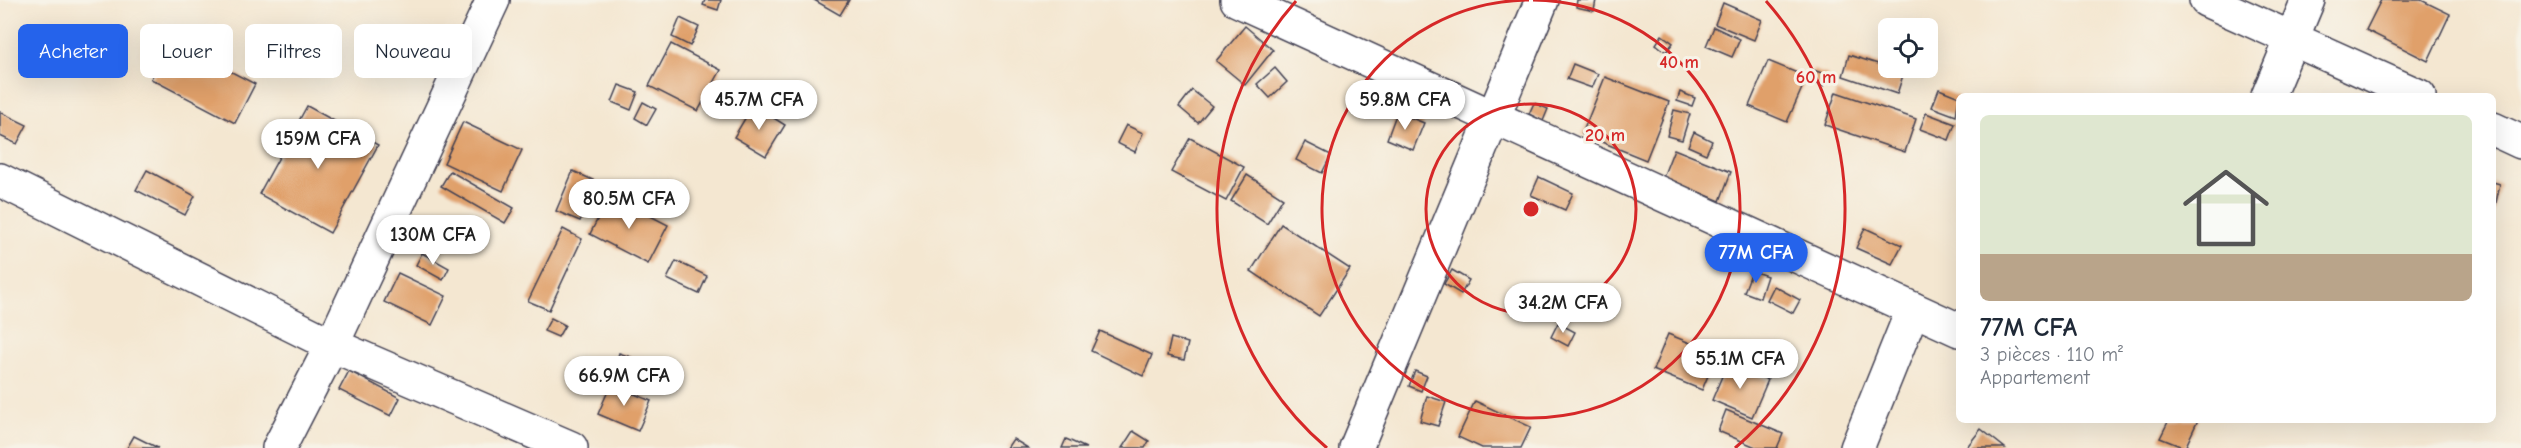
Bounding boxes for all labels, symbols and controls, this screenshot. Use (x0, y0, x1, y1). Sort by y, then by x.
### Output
map controls (1878, 18, 1938, 78)
button: locate (1878, 18, 1938, 78)
chip: Acheter (18, 24, 128, 78)
chip: Louer (140, 24, 233, 78)
chip: Filtres (245, 24, 342, 78)
chip: Nouveau (354, 24, 472, 78)
text: 40 m (1659, 52, 1699, 73)
text: 60 m (1796, 67, 1836, 88)
pin: 45.7M CFA (690, 80, 828, 131)
pin: 59.8M CFA (1336, 80, 1474, 131)
text: 45.7M CFA (714, 88, 804, 111)
text: 59.8M CFA (1359, 88, 1451, 111)
pin: 159M CFA (256, 119, 380, 170)
text: 20 m (1585, 125, 1625, 146)
text: 159M CFA (275, 127, 361, 150)
icon: home (2172, 154, 2280, 262)
pin: 80.5M CFA (560, 179, 698, 230)
text: 80.5M CFA (583, 187, 675, 210)
centre of rings (1521, 199, 1541, 219)
pin: 130M CFA (371, 215, 495, 266)
text: 130M CFA (390, 223, 476, 246)
pin: 77M CFA (1701, 233, 1811, 284)
text: 77M CFA (1719, 241, 1793, 264)
pin: 34.2M CFA (1494, 283, 1632, 334)
text: 34.2M CFA (1518, 291, 1608, 314)
text: 77M CFA (1980, 313, 2077, 343)
pin: 55.1M CFA (1671, 339, 1809, 390)
text: 3 pièces · 110 m² (1980, 343, 2123, 366)
text: 55.1M CFA (1695, 347, 1785, 370)
pin: 66.9M CFA (555, 356, 693, 407)
text: 66.9M CFA (578, 364, 670, 387)
text: Appartement (1980, 366, 2090, 389)

